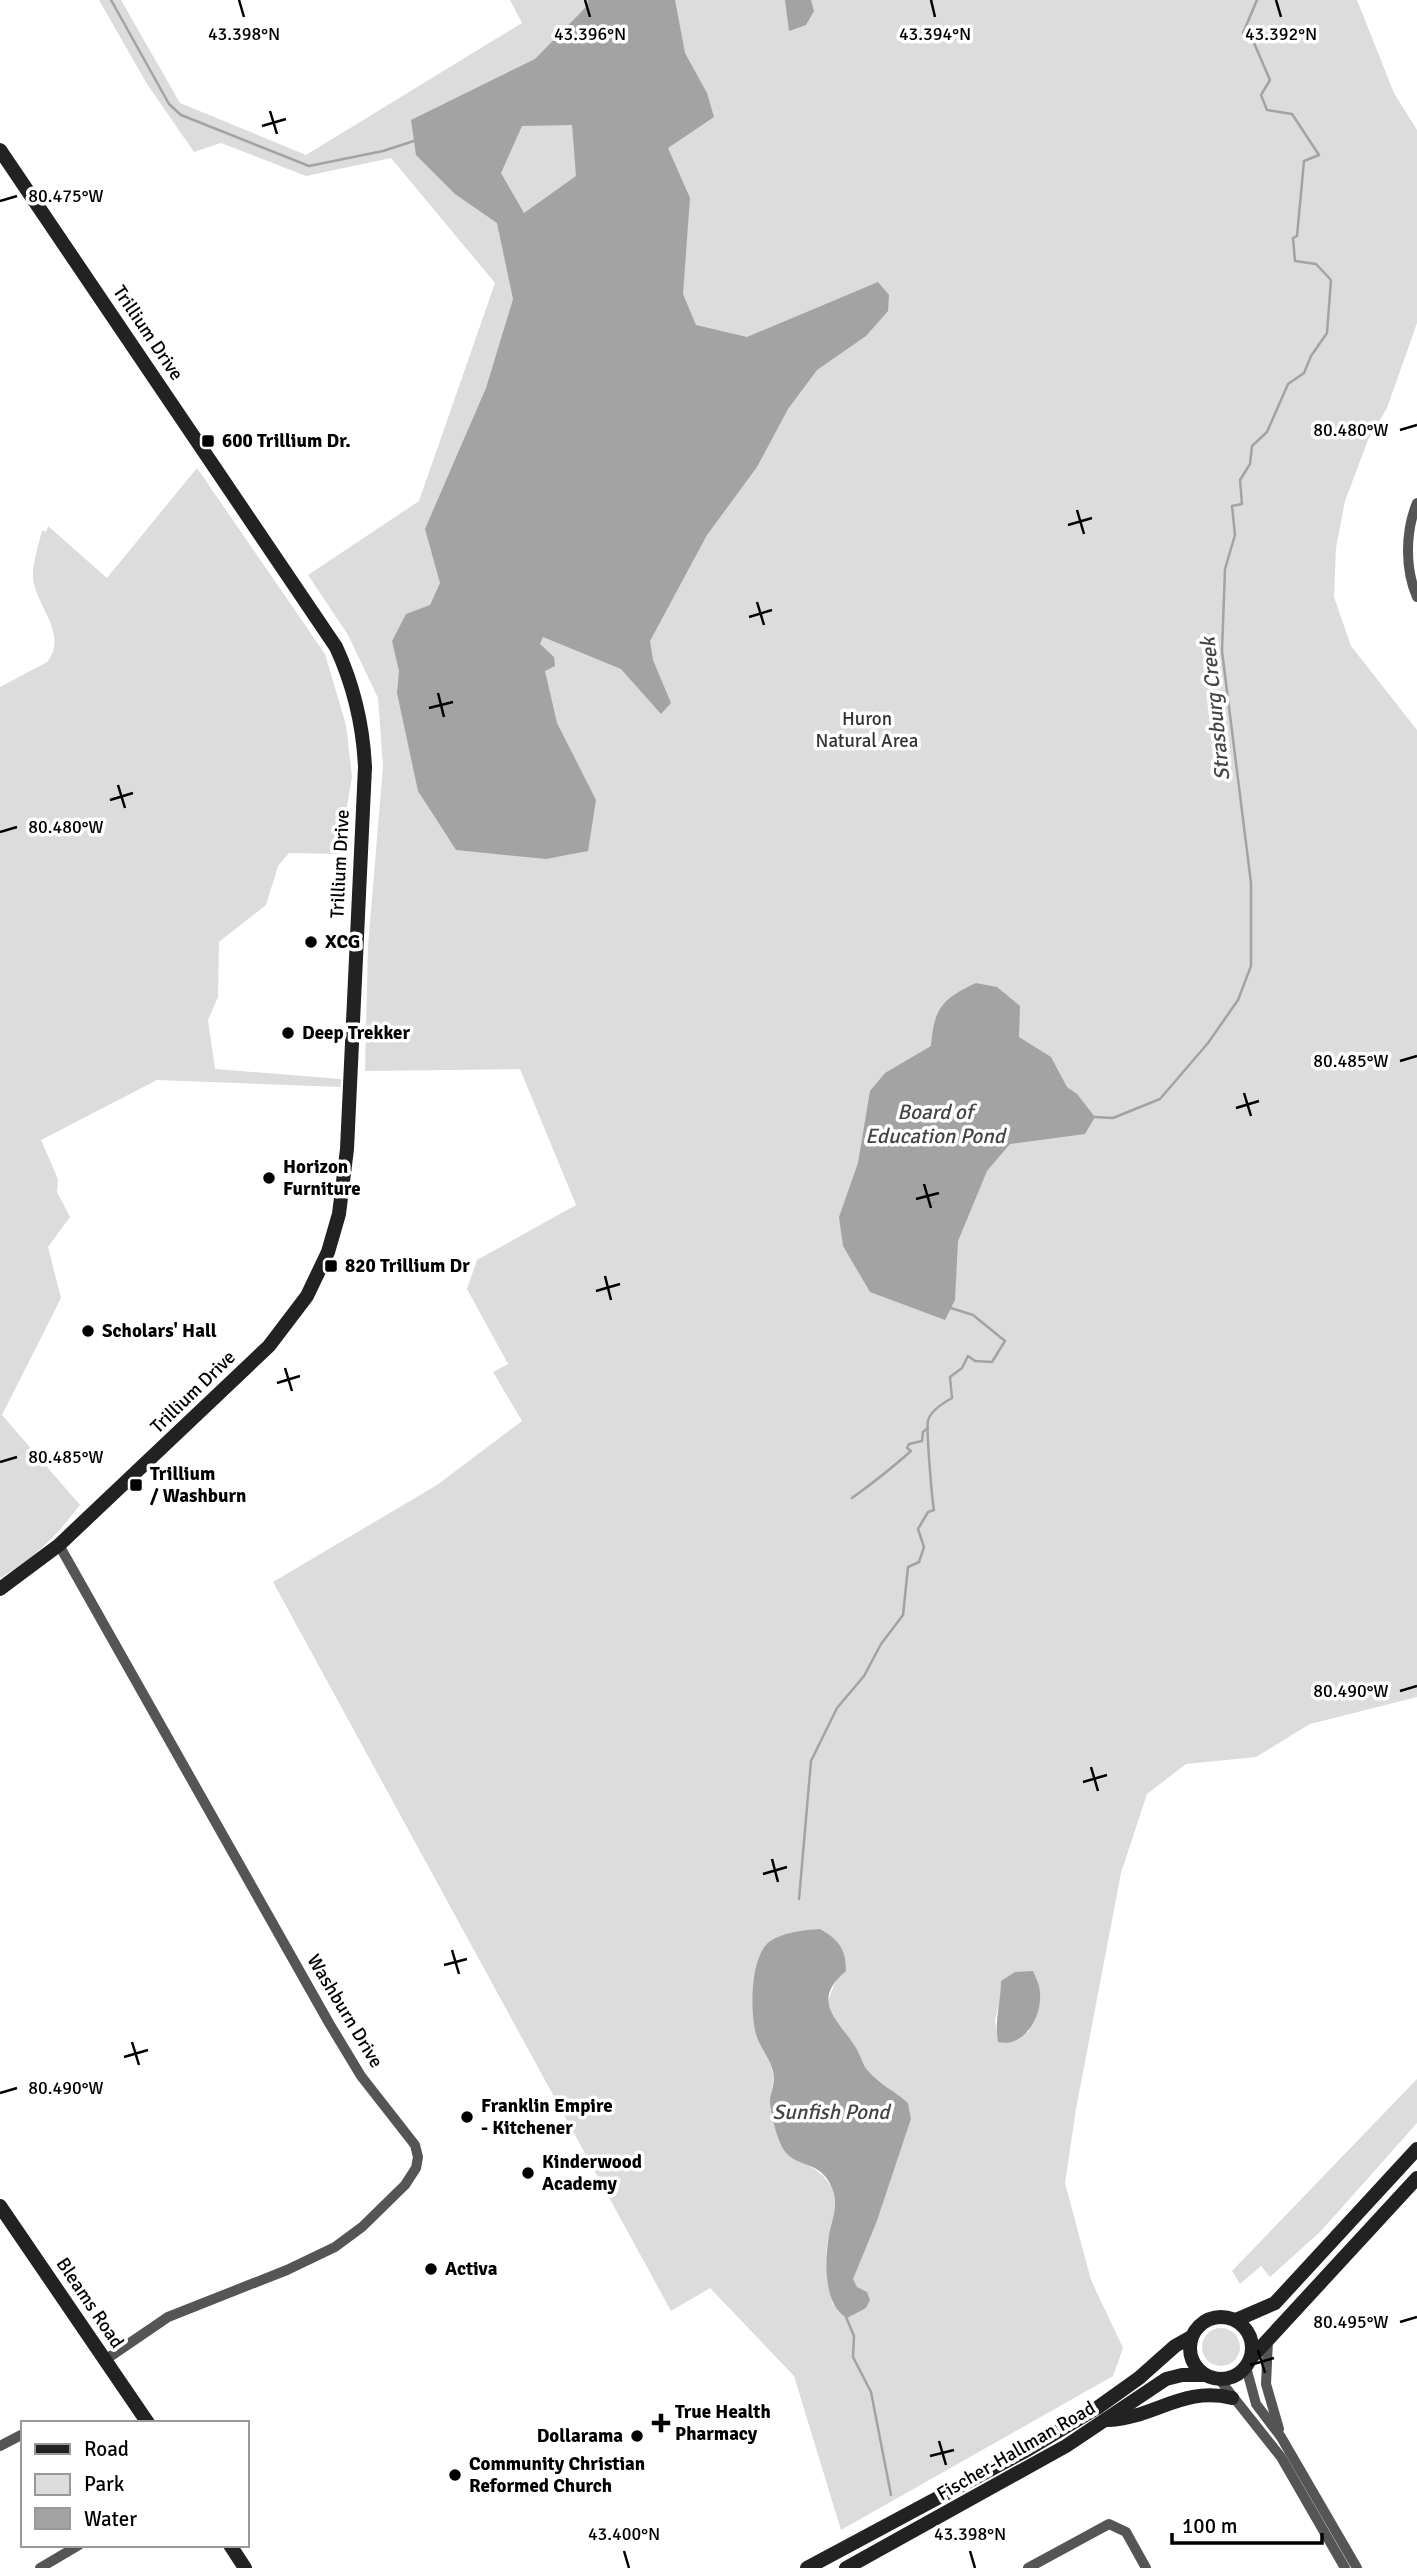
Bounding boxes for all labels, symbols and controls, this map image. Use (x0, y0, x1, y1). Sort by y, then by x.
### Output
text: 43.398°N (208, 23, 280, 45)
text: 43.396°N (554, 23, 626, 45)
text: 43.394°N (899, 23, 971, 45)
text: 43.392°N (1245, 23, 1317, 45)
text: 80.475°W (28, 185, 104, 207)
street label: Trillium Drive (108, 281, 188, 385)
text: 80.480°W (1313, 419, 1389, 441)
place label: 600 Trillium Dr. (222, 429, 351, 453)
marker: 600 Trillium Dr. (200, 433, 216, 449)
water label: Strasburg Creek (1194, 634, 1235, 782)
park label: Huron Natural Area (815, 707, 919, 753)
street label: Trillium Drive (325, 809, 355, 919)
text: 80.480°W (28, 816, 104, 838)
place label: XCG (325, 930, 360, 954)
marker: XCG (303, 934, 319, 950)
place label: Deep Trekker (302, 1021, 410, 1045)
marker: Deep Trekker (280, 1025, 296, 1041)
text: 80.485°W (1313, 1050, 1389, 1072)
water label: Board of Education Pond (865, 1099, 1008, 1149)
place label: Horizon Furniture (283, 1155, 361, 1201)
marker: Horizon Furniture (261, 1170, 277, 1186)
place label: 820 Trillium Dr (345, 1254, 470, 1278)
marker: 820 Trillium Dr (323, 1258, 339, 1274)
place label: Scholars' Hall (102, 1319, 217, 1343)
marker: Scholars' Hall (80, 1323, 96, 1339)
street label: Trillium Drive (145, 1345, 241, 1439)
text: 80.485°W (28, 1446, 104, 1468)
place label: Trillium / Washburn (150, 1462, 246, 1508)
marker: Trillium / Washburn (128, 1477, 144, 1493)
text: 80.490°W (1313, 1680, 1389, 1702)
street label: Washburn Drive (302, 1950, 388, 2072)
text: 80.490°W (28, 2077, 104, 2099)
place label: Franklin Empire - Kitchener (481, 2094, 613, 2140)
water label: Sunfish Pond (773, 2099, 892, 2125)
marker: Franklin Empire - Kitchener (459, 2109, 475, 2125)
place label: Kinderwood Academy (542, 2150, 642, 2196)
marker: Kinderwood Academy (520, 2165, 536, 2181)
street label: Bleams Road (51, 2253, 129, 2353)
place label: Activa (445, 2257, 498, 2281)
marker: Activa (423, 2261, 439, 2277)
text: 80.495°W (1313, 2311, 1389, 2333)
street label: Fischer-Hallman Road (932, 2396, 1100, 2506)
place label: True Health Pharmacy (675, 2400, 771, 2446)
marker: True Health Pharmacy (653, 2415, 669, 2431)
legend (21, 2421, 248, 2547)
place label: Dollarama (537, 2424, 623, 2448)
marker: Dollarama (629, 2428, 645, 2444)
text: Road (84, 2436, 129, 2462)
place label: Community Christian Reformed Church (469, 2452, 645, 2498)
marker: Community Christian Reformed Church (447, 2467, 463, 2483)
text: Park (84, 2471, 125, 2497)
scale bar (1172, 2502, 1322, 2546)
text: Water (84, 2506, 137, 2532)
text: 100 m (1182, 2513, 1237, 2539)
text: 43.400°N (588, 2523, 660, 2545)
text: 43.398°N (934, 2523, 1006, 2545)

